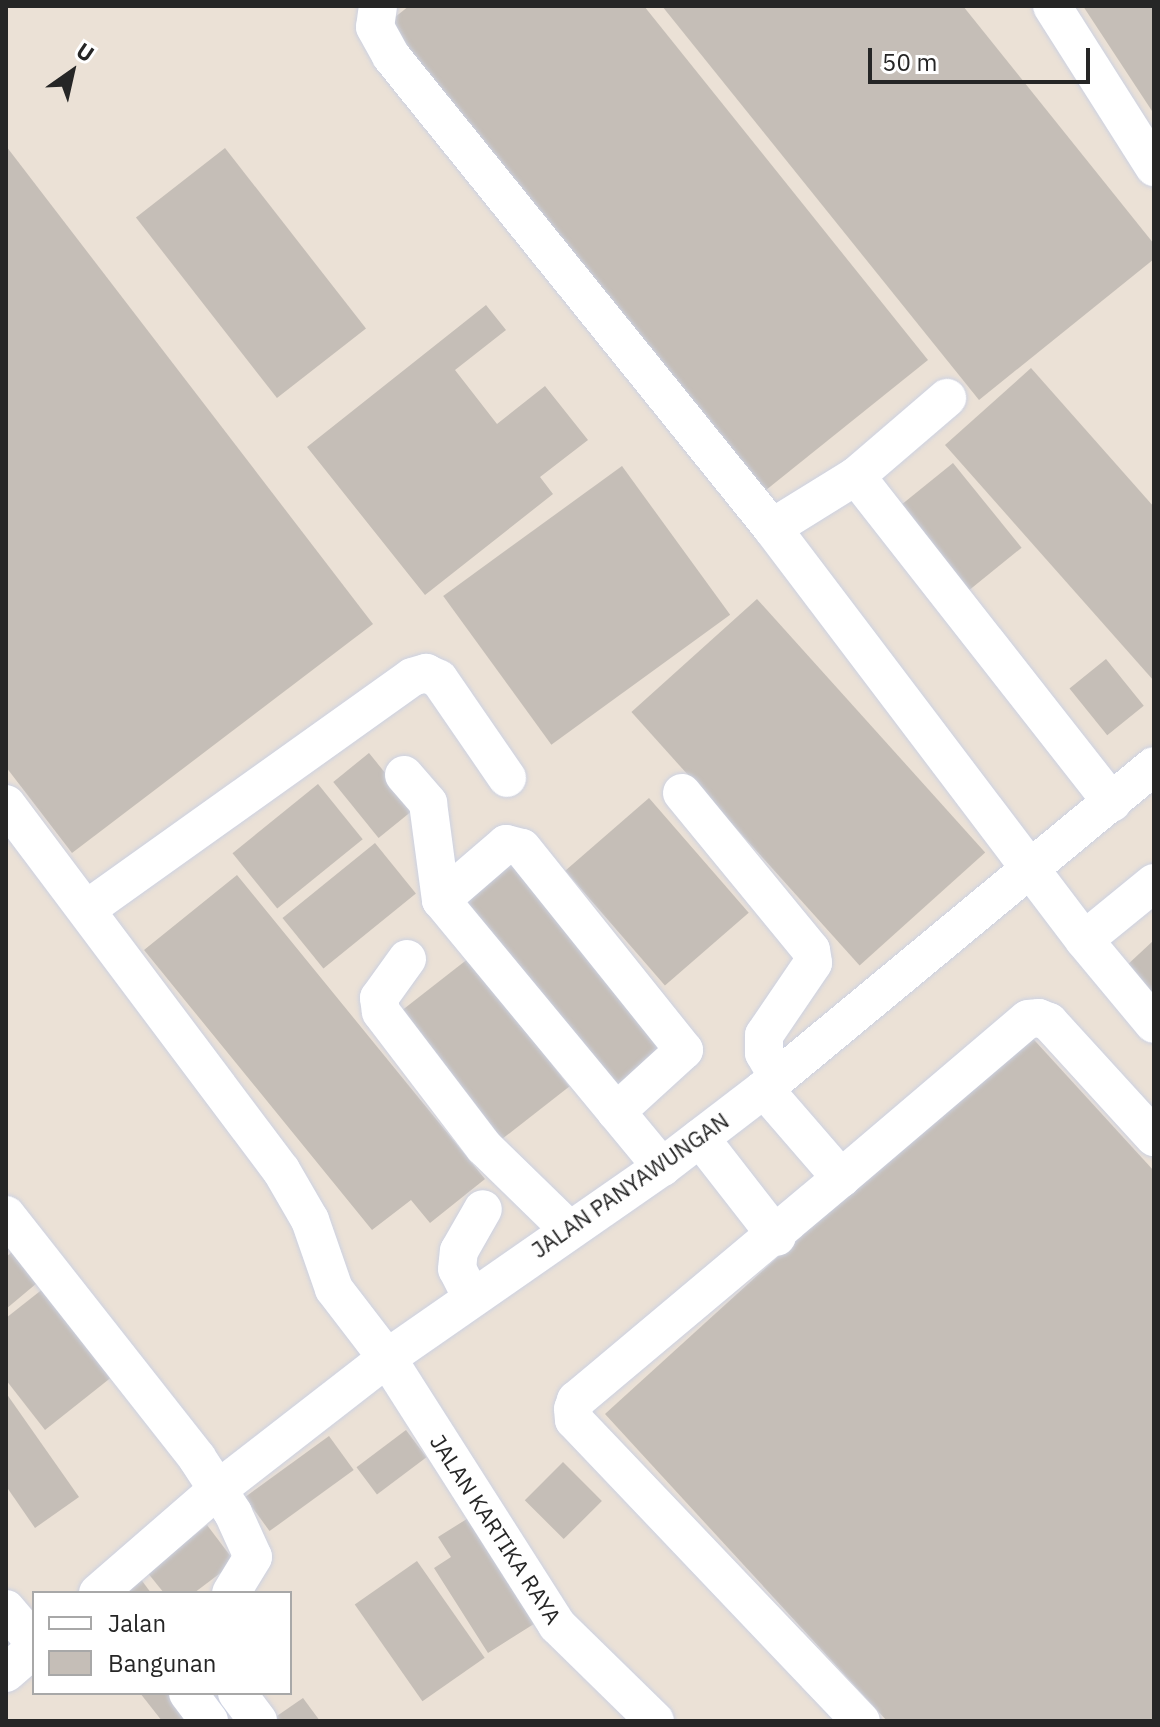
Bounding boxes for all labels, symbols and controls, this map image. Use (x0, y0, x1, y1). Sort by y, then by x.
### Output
north arrow (32, 32, 112, 112)
scale bar (872, 32, 1094, 82)
text: U (71, 35, 100, 68)
text: 50 m (882, 46, 937, 78)
street label: JALAN PANYAWUNGAN (526, 1107, 734, 1263)
street label: JALAN KARTIKA RAYA (425, 1429, 567, 1629)
legend (32, 1591, 292, 1695)
text: Jalan (108, 1607, 166, 1639)
text: Bangunan (108, 1647, 216, 1679)

